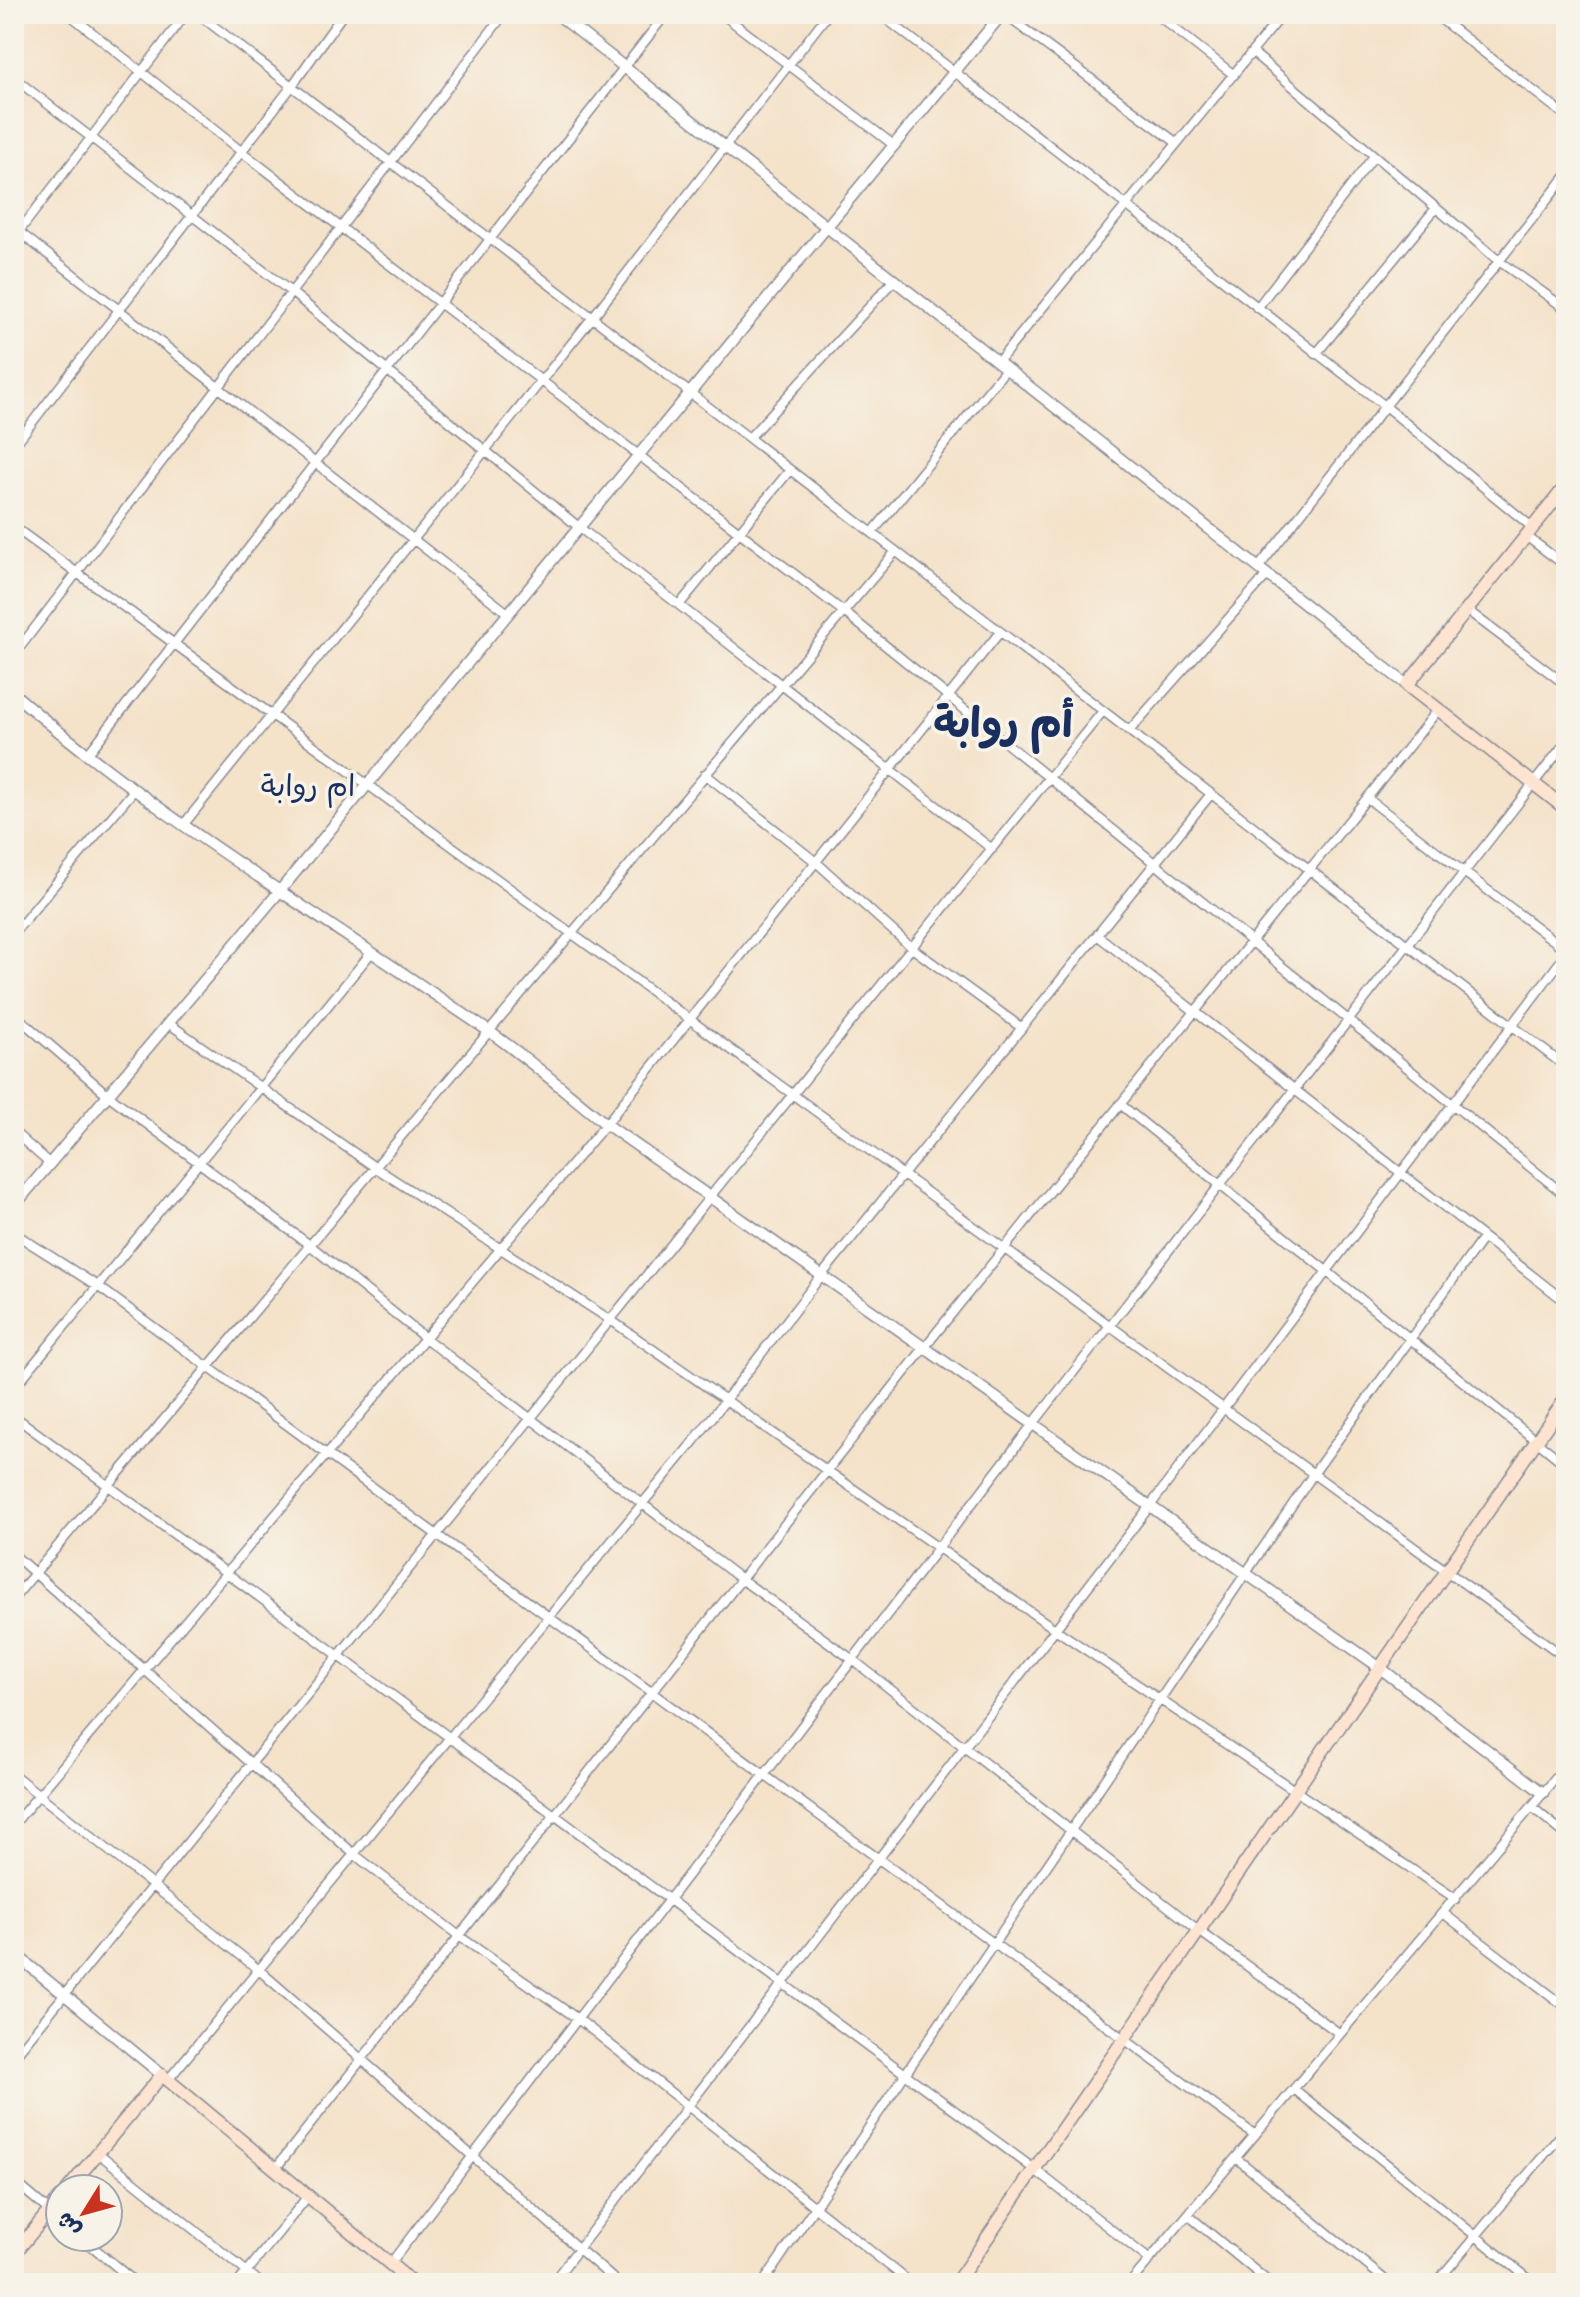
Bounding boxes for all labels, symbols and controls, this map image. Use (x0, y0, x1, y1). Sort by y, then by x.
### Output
district label: أم روابة (933, 697, 1074, 754)
district label: ام روابة (261, 768, 355, 808)
north arrow (44, 2173, 124, 2253)
text: ش (51, 2206, 88, 2242)

